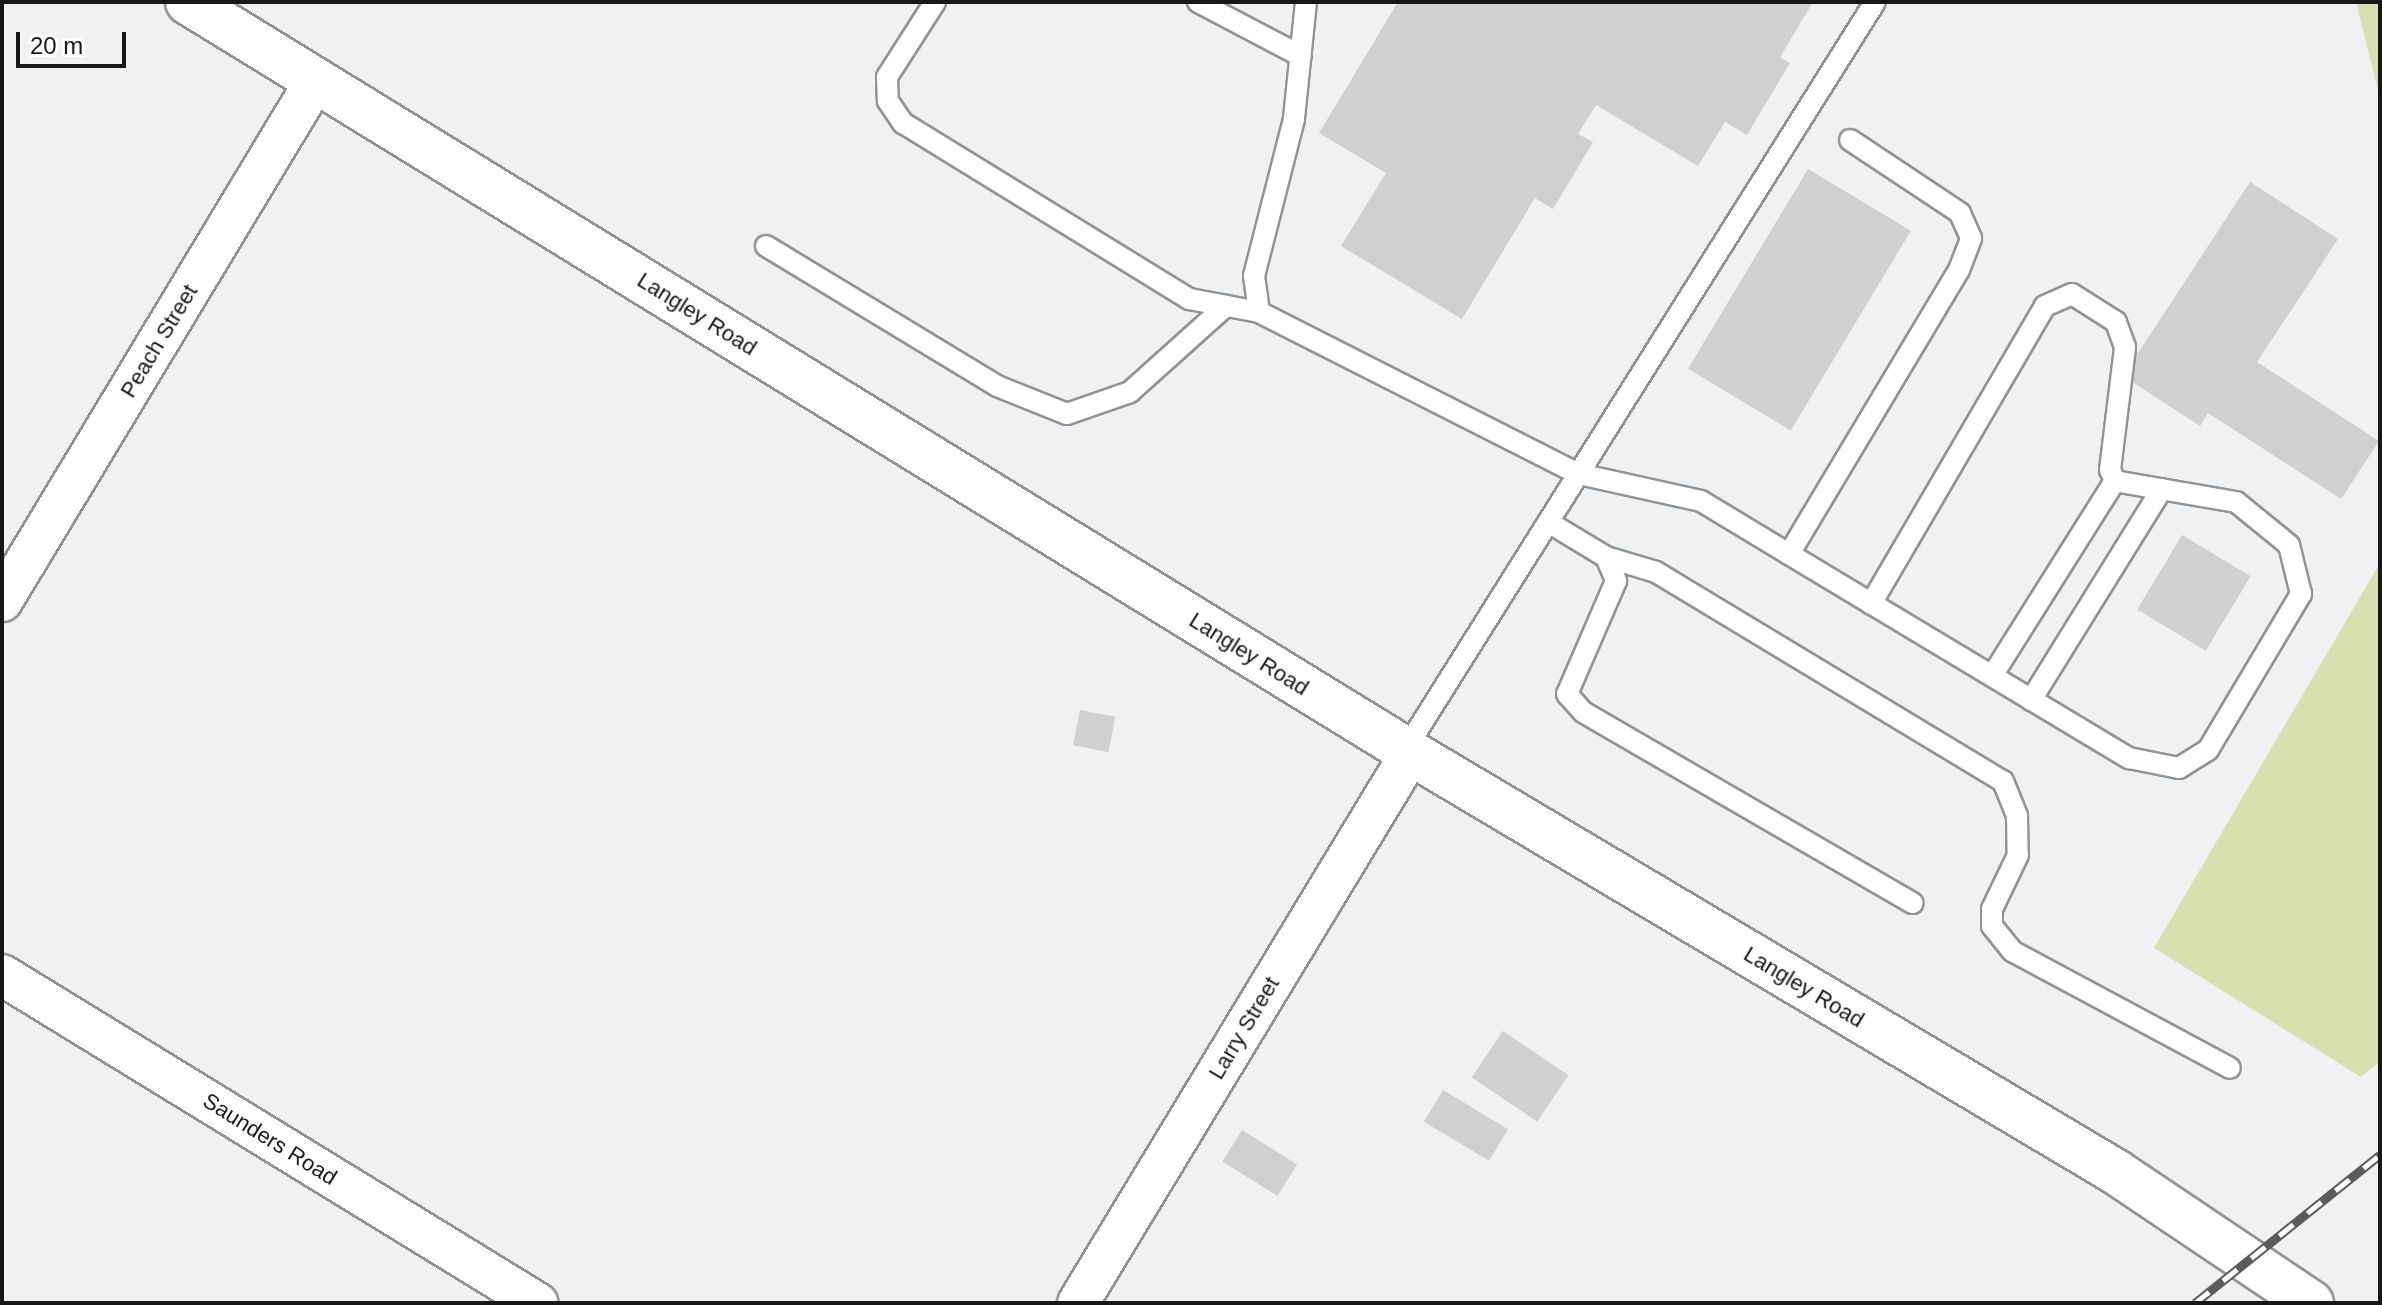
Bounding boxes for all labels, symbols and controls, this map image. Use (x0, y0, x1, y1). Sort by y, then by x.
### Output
scale bar (20, 16, 130, 66)
text: 20 m (30, 32, 83, 59)
street label: Langley Road (632, 267, 762, 361)
street label: Peach Street (115, 280, 203, 402)
street label: Langley Road (1184, 607, 1314, 701)
street label: Langley Road (1739, 941, 1869, 1033)
street label: Larry Street (1203, 972, 1285, 1084)
street label: Saunders Road (198, 1087, 342, 1191)

